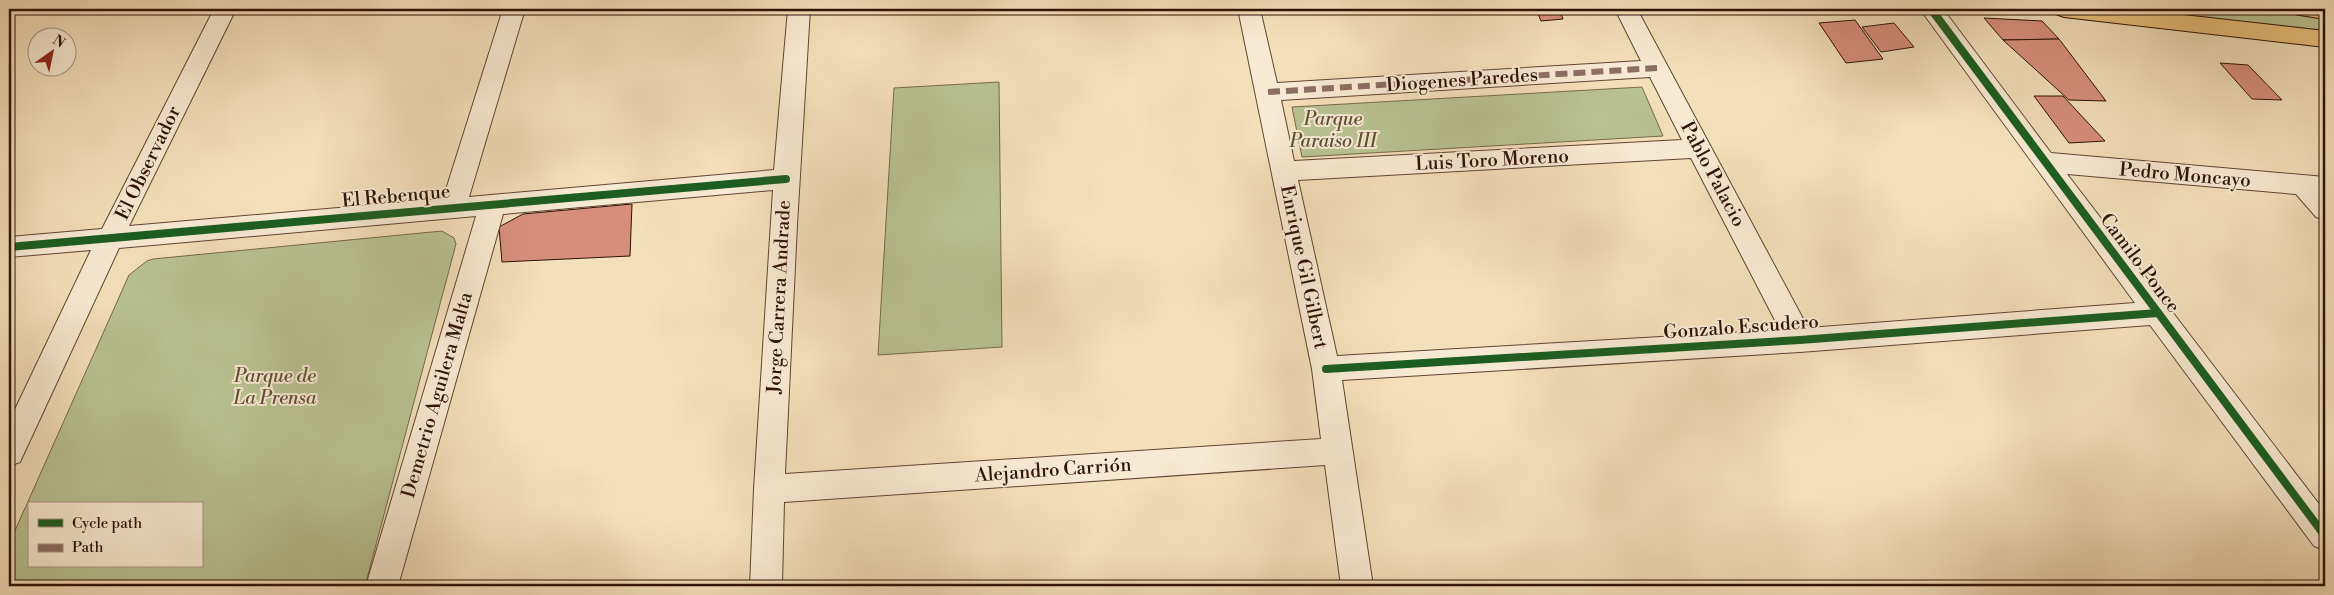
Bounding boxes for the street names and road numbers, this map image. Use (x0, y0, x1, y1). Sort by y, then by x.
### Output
street label: Diogenes Paredes (1385, 63, 1539, 97)
street label: El Observador (110, 102, 186, 224)
street label: Pablo Palacio (1675, 117, 1751, 231)
street label: Luis Toro Moreno (1415, 144, 1569, 176)
street label: Pedro Moncayo (2118, 157, 2252, 193)
street label: El Rebenque (341, 179, 451, 213)
street label: Enrique Gil Gilbert (1275, 183, 1333, 351)
street label: Jorge Carrera Andrade (762, 200, 796, 395)
street label: Camilo Ponce (2095, 208, 2185, 318)
street label: Demetrio Aguilera Malta (396, 289, 478, 501)
street label: Gonzalo Escudero (1662, 310, 1820, 344)
street label: Alejandro Carrión (973, 453, 1132, 488)

